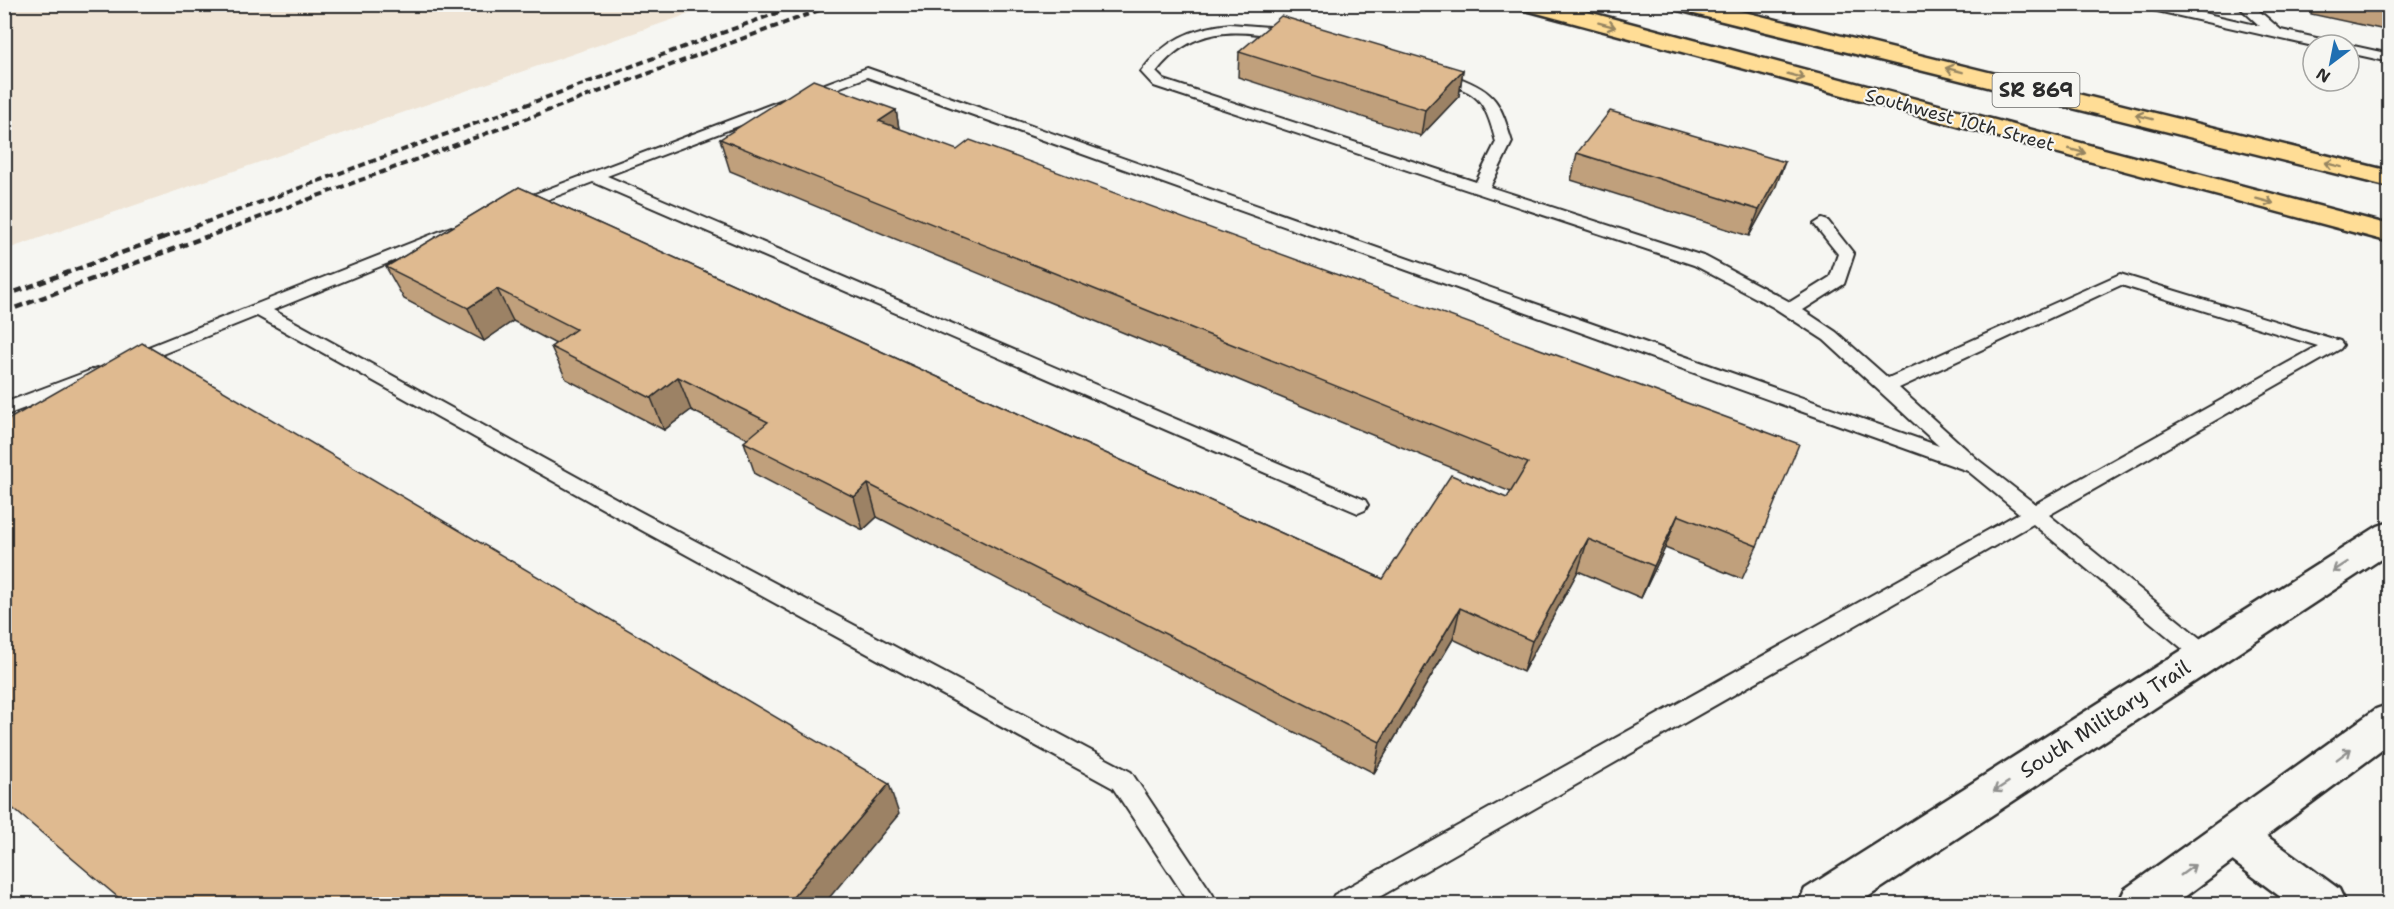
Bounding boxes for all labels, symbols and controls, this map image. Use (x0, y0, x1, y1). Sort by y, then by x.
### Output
one-way arrow (1597, 20, 1616, 31)
north arrow (2301, 33, 2361, 93)
one-way arrow (1945, 63, 1964, 75)
text: N (2312, 63, 2334, 88)
one-way arrow (1786, 71, 1805, 82)
road number: SR 869 (1992, 73, 2080, 107)
street label: Southwest 10th Street (1863, 83, 2057, 157)
one-way arrow (2134, 111, 2153, 123)
one-way arrow (2067, 146, 2086, 158)
one-way arrow (2324, 158, 2343, 170)
one-way arrow (2256, 196, 2275, 207)
one-way arrow (2332, 561, 2349, 573)
street label: South Military Trail (2014, 653, 2196, 785)
one-way arrow (2336, 748, 2352, 760)
one-way arrow (1993, 781, 2009, 793)
one-way arrow (2179, 864, 2195, 876)

